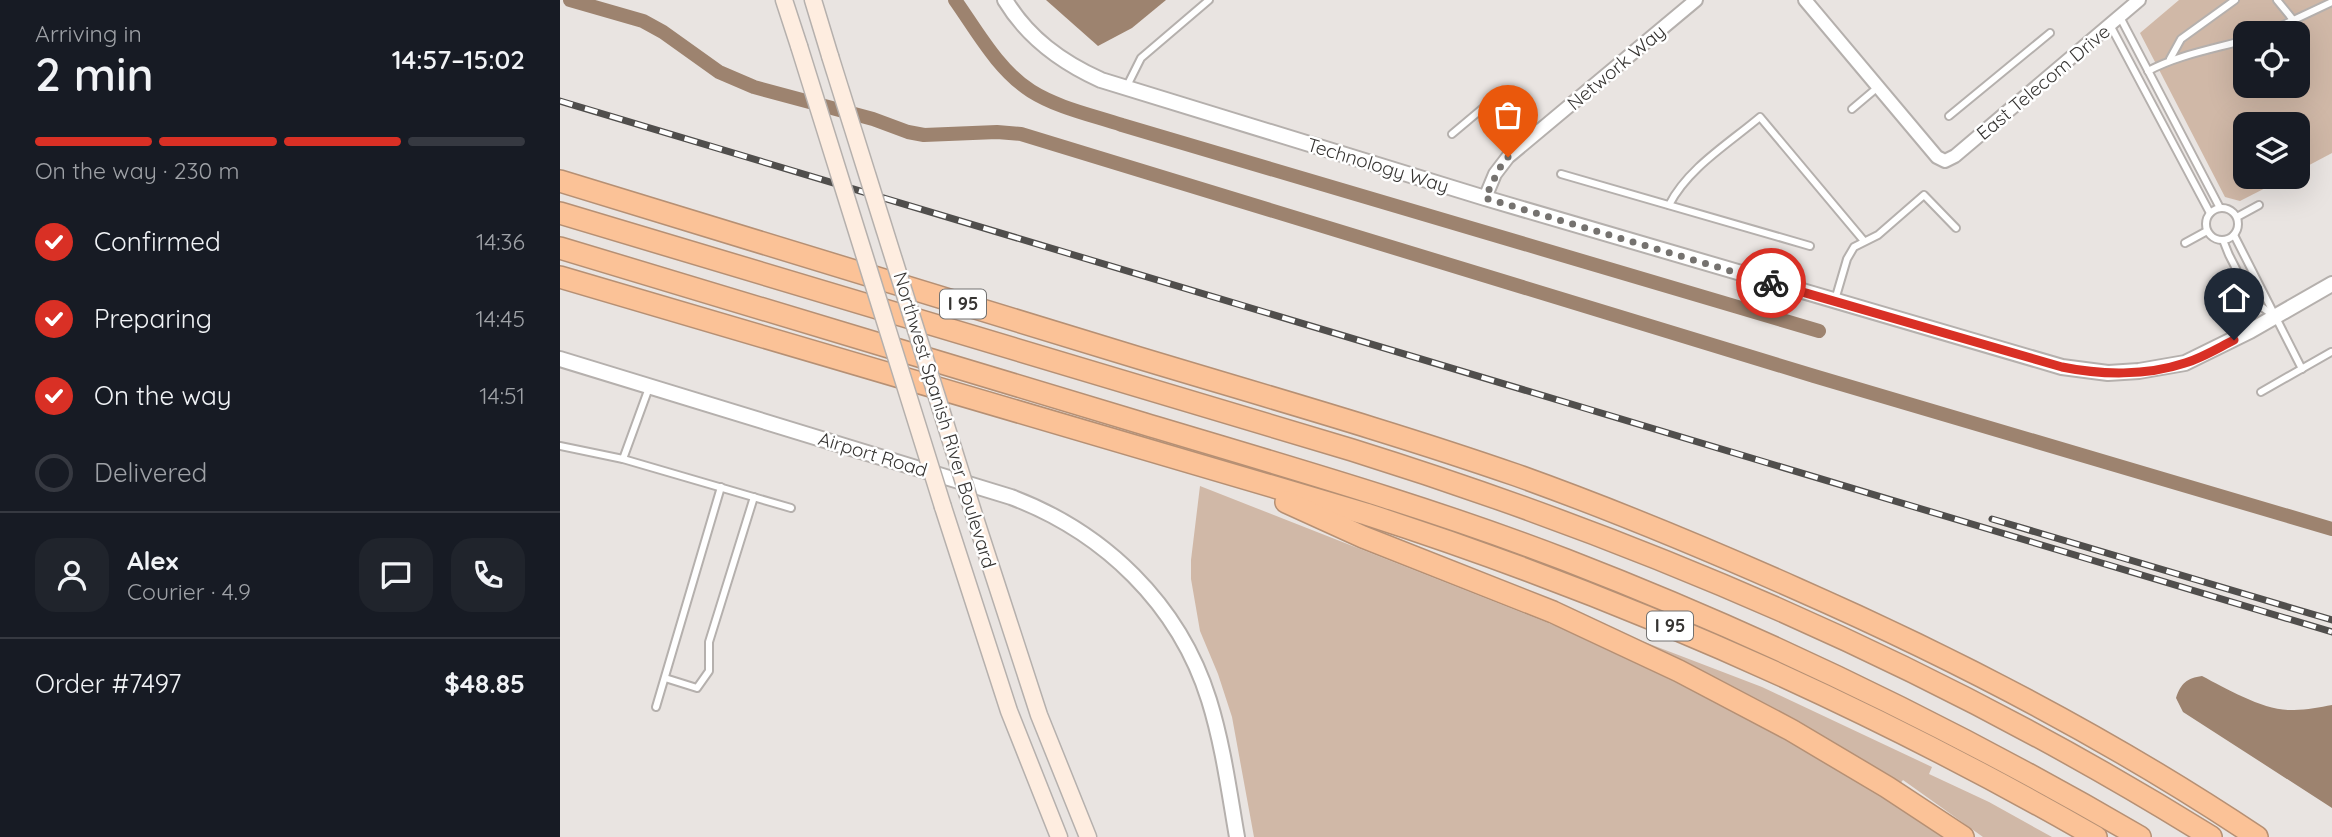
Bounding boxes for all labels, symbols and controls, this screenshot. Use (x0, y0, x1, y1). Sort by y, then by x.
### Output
text: Arriving in (35, 19, 142, 48)
street label: Network Way (1562, 19, 1670, 115)
street label: East Telecom Drive (1971, 19, 2115, 145)
map controls (2233, 21, 2310, 189)
button: locate (2233, 21, 2310, 98)
text: 14:57–15:02 (392, 43, 525, 76)
text: 2 min (35, 45, 154, 103)
pin (1478, 85, 1538, 157)
icon: bag (1489, 96, 1527, 134)
button: layers (2233, 112, 2310, 189)
street label: Technology Way (1304, 132, 1452, 198)
text: On the way · 230 m (35, 156, 240, 185)
icon: check (35, 223, 73, 261)
text: Confirmed (94, 225, 221, 258)
text: 14:36 (476, 227, 525, 256)
courier (1736, 248, 1806, 318)
icon: bike (1752, 264, 1790, 302)
pin (2204, 268, 2264, 340)
street label: Northwest Spanish River Boulevard (888, 269, 1002, 571)
icon: home (2215, 279, 2253, 317)
road number: I 95 (940, 290, 986, 318)
icon: check (35, 300, 73, 338)
text: Preparing (94, 302, 212, 335)
text: 14:45 (476, 304, 525, 333)
icon: check (35, 377, 73, 415)
text: On the way (94, 379, 232, 412)
text: 14:51 (479, 381, 525, 410)
street label: Airport Road (816, 426, 930, 482)
text: Delivered (94, 456, 207, 489)
button: person (35, 538, 109, 612)
button: chat (359, 538, 433, 612)
button: phone (451, 538, 525, 612)
text: Alex (127, 544, 178, 577)
text: Courier · 4.9 (127, 577, 251, 606)
road number: I 95 (1647, 612, 1693, 640)
text: Order #7497 (35, 667, 181, 700)
text: $48.85 (444, 667, 525, 700)

